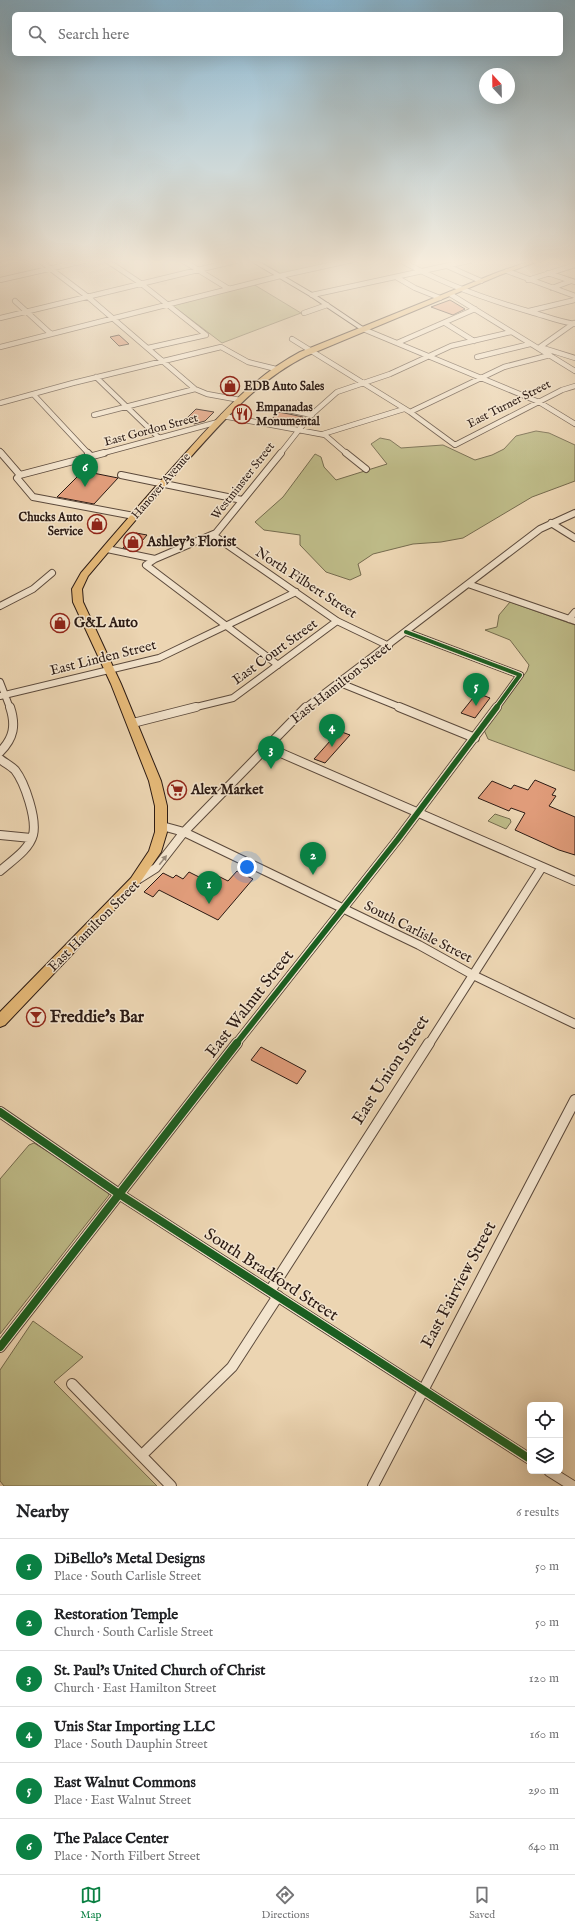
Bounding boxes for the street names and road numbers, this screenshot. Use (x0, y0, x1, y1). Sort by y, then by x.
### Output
street label: East Turner Street (465, 377, 553, 431)
street label: East Gordon Street (102, 410, 200, 450)
street label: Westminster Street (208, 439, 278, 523)
street label: Hanover Avenue (128, 450, 194, 522)
street label: North Filbert Street (252, 543, 360, 623)
street label: East Court Street (229, 615, 321, 689)
street label: East Linden Street (48, 636, 158, 680)
street label: East Hamilton Street (287, 638, 395, 728)
street label: East Hamilton Street (44, 876, 144, 976)
street label: South Carlisle Street (361, 897, 475, 967)
street label: East Walnut Street (201, 946, 299, 1062)
street label: East Union Street (348, 1011, 434, 1129)
street label: East Fairview Street (417, 1218, 501, 1352)
street label: South Bradford Street (200, 1224, 342, 1326)

